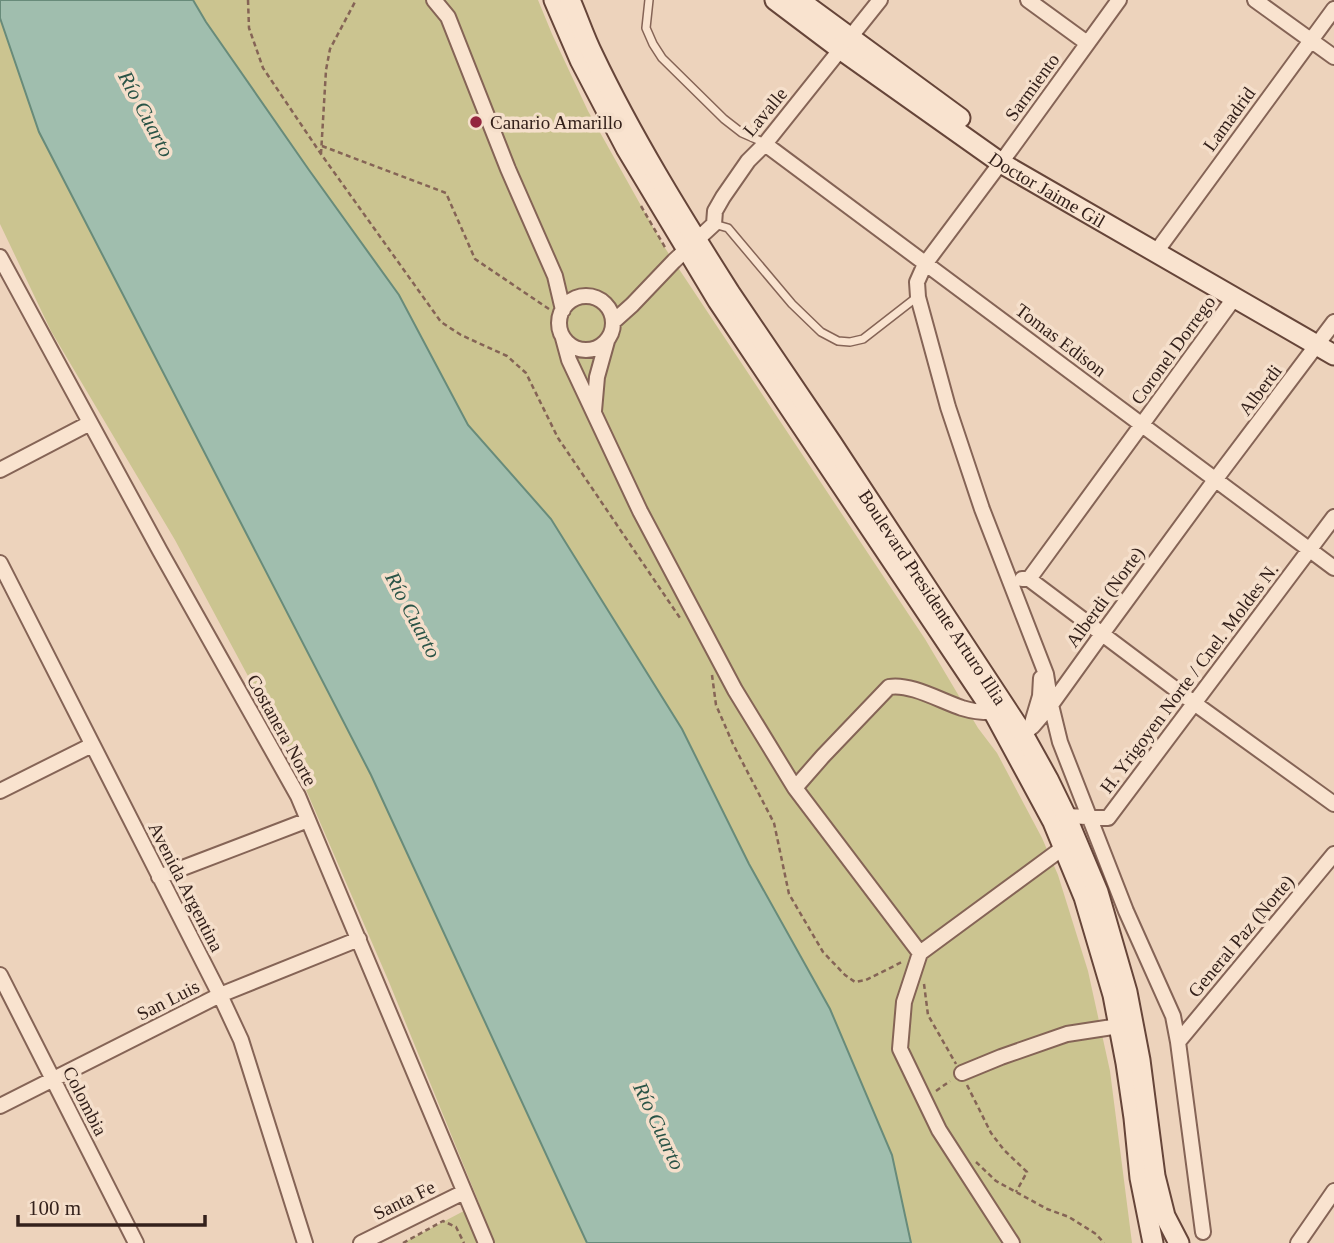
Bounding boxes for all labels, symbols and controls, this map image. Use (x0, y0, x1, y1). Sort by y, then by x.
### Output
street label: Sarmiento (1001, 49, 1063, 125)
water label: Río Cuarto (113, 66, 179, 161)
street label: Lavalle (739, 83, 791, 141)
street label: Lamadrid (1199, 83, 1259, 155)
place label: Canario Amarillo (490, 112, 622, 133)
marker: Canario Amarillo (468, 114, 484, 130)
street label: Doctor Jaime Gil (985, 147, 1109, 231)
street label: Coronel Dorrego (1127, 292, 1219, 408)
street label: Tomas Edison (1012, 299, 1111, 381)
street label: Alberdi (1234, 361, 1286, 419)
street label: Boulevard Presidente Arturo Illia (855, 486, 1011, 709)
street label: Alberdi (Norte) (1062, 543, 1149, 652)
street label: H. Yrigoyen Norte / Cnel. Moldes N. (1096, 559, 1282, 797)
water label: Río Cuarto (380, 567, 446, 662)
street label: Costanera Norte (243, 671, 321, 789)
street label: Avenida Argentina (144, 819, 228, 956)
street label: General Paz (Norte) (1184, 871, 1299, 1002)
street label: San Luis (133, 975, 203, 1025)
street label: Colombia (59, 1063, 112, 1140)
water label: Río Cuarto (628, 1077, 690, 1174)
street label: Santa Fe (370, 1176, 438, 1224)
scale bar (18, 1184, 205, 1228)
text: 100 m (28, 1196, 81, 1220)

